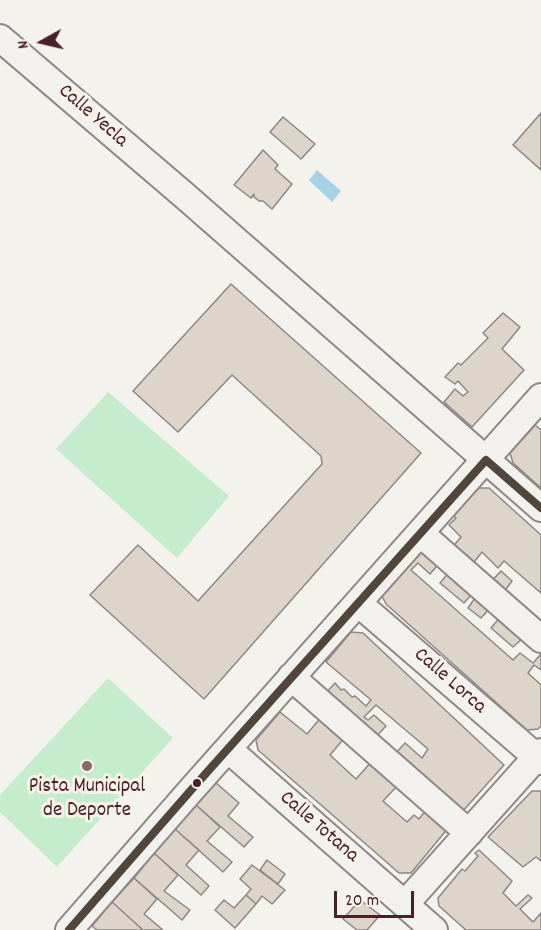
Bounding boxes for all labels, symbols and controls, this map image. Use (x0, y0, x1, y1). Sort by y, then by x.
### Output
north arrow (12, 12, 72, 72)
text: N (12, 39, 36, 50)
street label: Calle Yecla (52, 80, 132, 154)
street label: Calle Lorca (407, 644, 491, 720)
marker: Pista Municipal de Deporte (80, 759, 94, 773)
place label: Pista Municipal de Deporte (29, 775, 145, 825)
unlabelled marker (191, 777, 203, 789)
street label: Calle Totana (273, 787, 363, 869)
scale bar (337, 879, 416, 917)
text: 20 m (345, 889, 379, 914)

